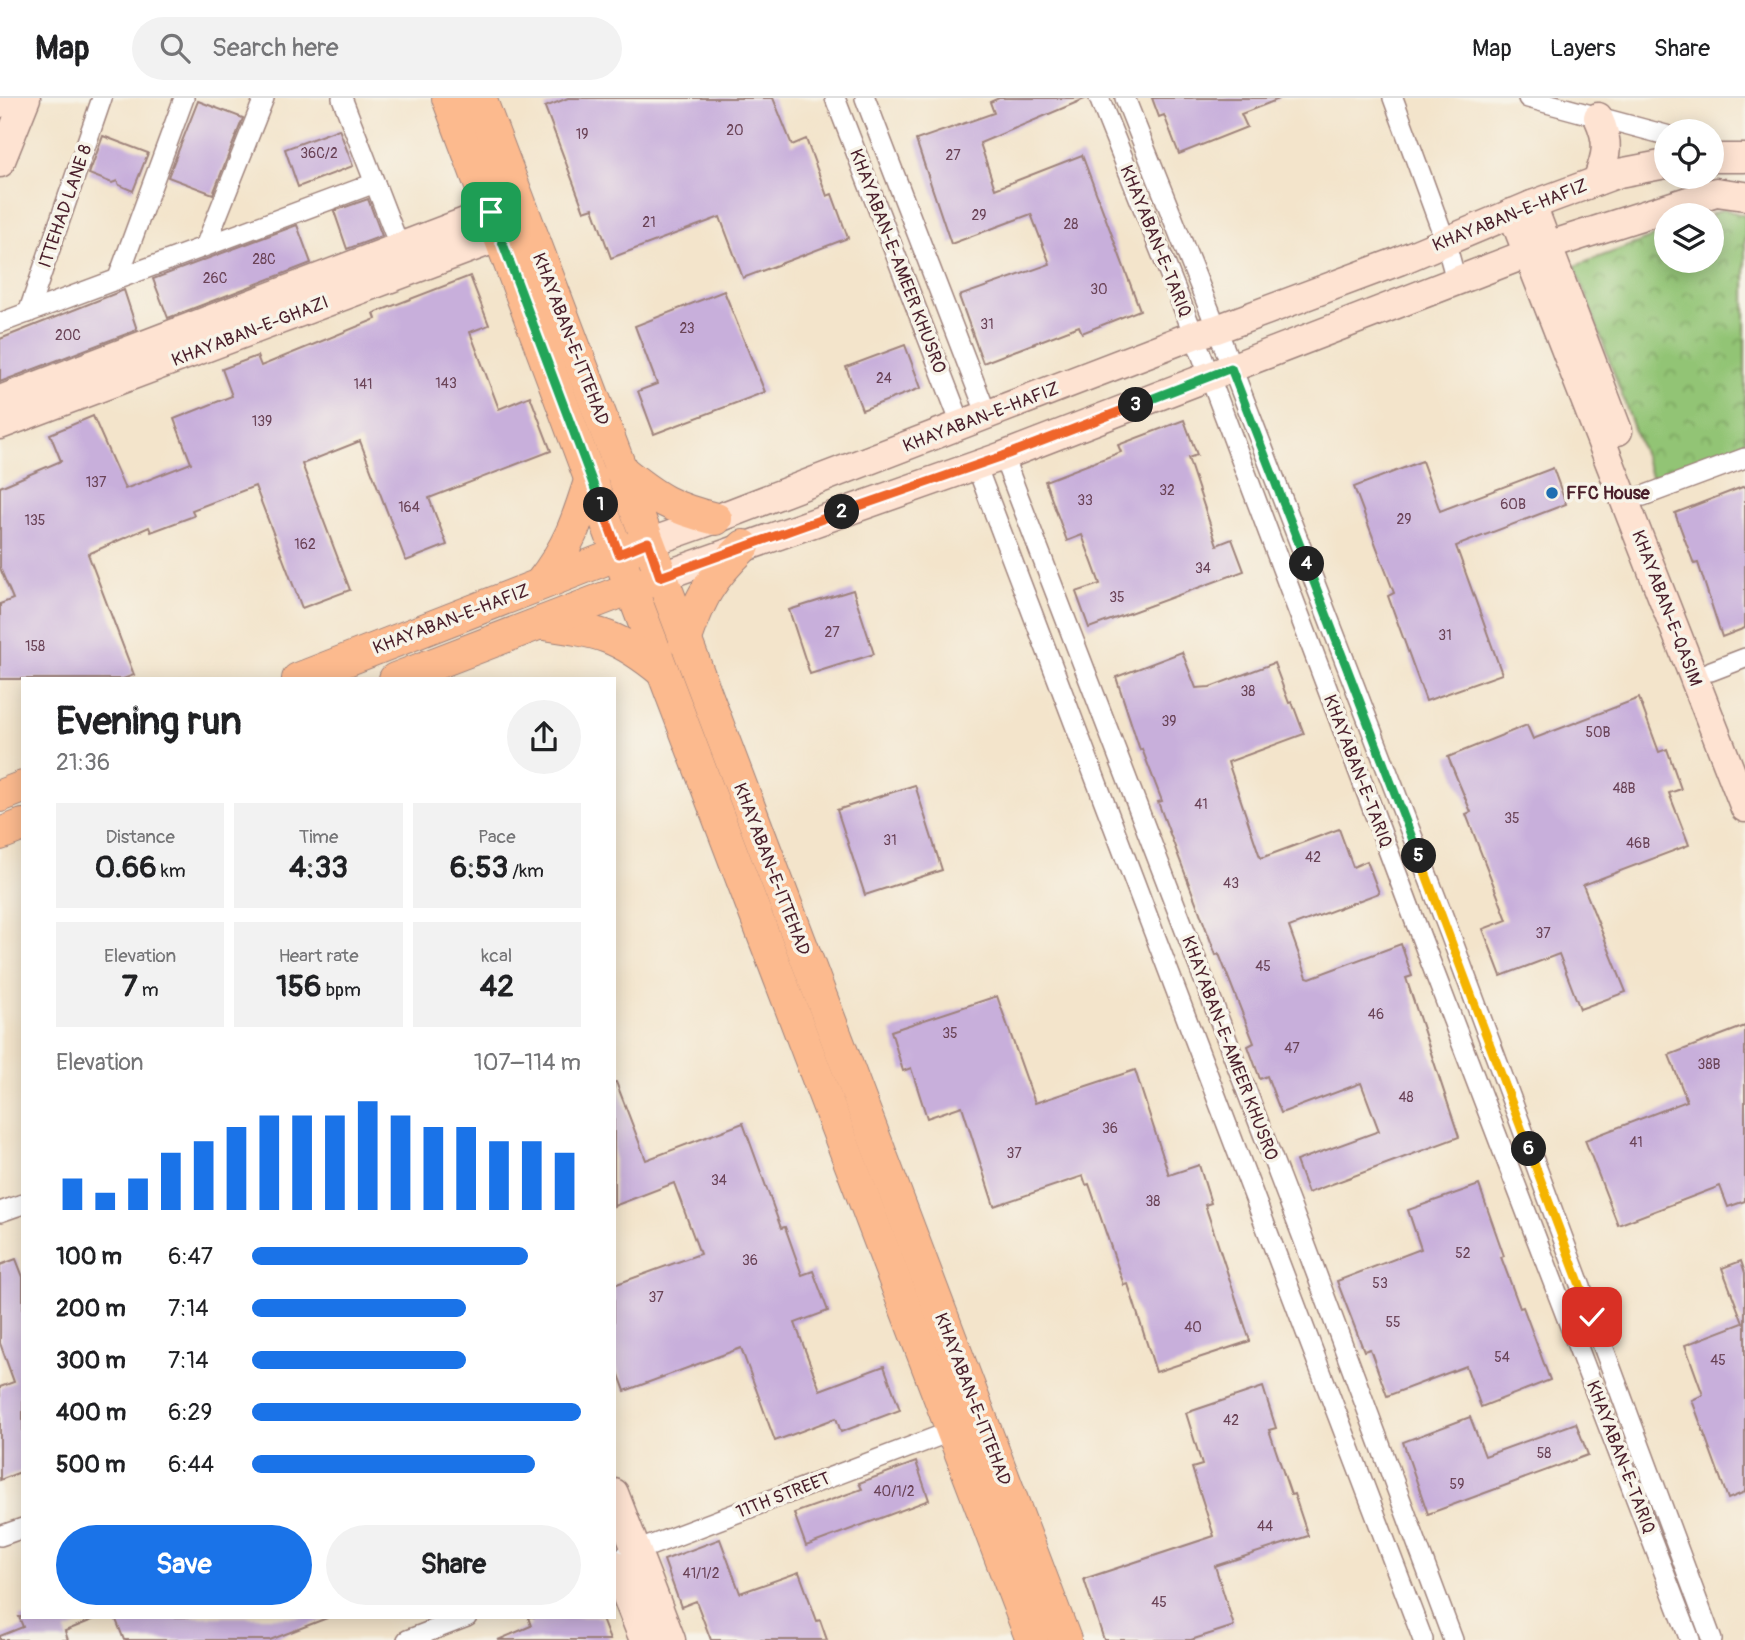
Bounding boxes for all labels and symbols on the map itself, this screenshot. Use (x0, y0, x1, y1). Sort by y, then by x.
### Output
house number: 20 (726, 122, 744, 139)
house number: 19 (576, 126, 588, 143)
street label: ITTEHAD LANE 8 (34, 141, 97, 271)
house number: 36C/2 (300, 145, 338, 162)
street label: KHAYABAN-E-AMEER KHUSRO (844, 146, 951, 377)
house number: 27 (945, 147, 961, 164)
street label: KHAYABAN-E-TARIQ (1115, 162, 1197, 321)
street label: KHAYABAN-E-HAFIZ (1429, 174, 1591, 257)
pin (461, 182, 521, 242)
house number: 29 (971, 207, 987, 224)
house number: 21 (642, 214, 656, 231)
house number: 28 (1064, 216, 1078, 233)
street label: KHAYABAN-E-ITTEHAD (527, 250, 614, 429)
house number: 28C (252, 251, 276, 268)
house number: 26C (203, 270, 228, 287)
house number: 30 (1090, 281, 1108, 298)
street label: KHAYABAN-E-GHAZI (168, 291, 332, 372)
house number: 31 (980, 316, 994, 333)
house number: 23 (679, 320, 695, 337)
house number: 20C (55, 327, 81, 344)
house number: 24 (876, 370, 892, 387)
house number: 143 (435, 375, 457, 392)
house number: 141 (353, 376, 373, 393)
street label: KHAYABAN-E-HAFIZ (900, 377, 1063, 458)
pin: 3 (1118, 388, 1154, 422)
house number: 139 (252, 413, 272, 430)
house number: 137 (86, 474, 107, 491)
house number: 32 (1159, 482, 1175, 499)
place label: FFC House (1566, 482, 1651, 505)
marker: FFC House (1544, 485, 1560, 501)
pin: 1 (584, 488, 618, 522)
house number: 33 (1077, 492, 1093, 509)
pin: 2 (824, 494, 860, 530)
house number: 60B (1500, 496, 1526, 513)
house number: 164 (398, 499, 420, 516)
house number: 29 (1396, 511, 1412, 528)
house number: 135 (25, 512, 45, 529)
street label: KHAYABAN-E-QASIM (1626, 527, 1707, 690)
house number: 162 (294, 536, 316, 553)
pin: 4 (1290, 546, 1324, 582)
house number: 34 (1195, 560, 1211, 577)
street label: KHAYABAN-E-HAFIZ (370, 579, 533, 660)
house number: 35 (1109, 589, 1125, 606)
house number: 27 (824, 624, 840, 641)
house number: 31 (1438, 627, 1452, 644)
house number: 158 (25, 638, 45, 655)
house number: 38 (1241, 683, 1255, 700)
street label: KHAYABAN-E-TARIQ (1318, 691, 1397, 851)
house number: 39 (1161, 713, 1177, 730)
house number: 50B (1585, 724, 1611, 741)
street label: KHAYABAN-E-ITTEHAD (728, 780, 815, 959)
house number: 48B (1612, 780, 1636, 797)
house number: 41 (1194, 796, 1208, 813)
house number: 35 (1504, 810, 1520, 827)
house number: 31 (883, 832, 897, 849)
house number: 46B (1626, 835, 1650, 852)
pin: 5 (1402, 838, 1436, 874)
house number: 42 (1305, 849, 1321, 866)
house number: 43 (1223, 875, 1239, 892)
house number: 37 (1535, 925, 1551, 942)
street label: KHAYABAN-E-AMEER KHUSRO (1176, 933, 1283, 1164)
house number: 45 (1255, 958, 1271, 975)
house number: 46 (1368, 1006, 1384, 1023)
house number: 35 (942, 1025, 958, 1042)
house number: 47 (1284, 1040, 1300, 1057)
house number: 38B (1698, 1056, 1720, 1073)
house number: 48 (1398, 1089, 1414, 1106)
house number: 36 (1102, 1120, 1118, 1137)
pin: 6 (1512, 1132, 1546, 1166)
house number: 41 (1629, 1134, 1643, 1151)
house number: 37 (1006, 1145, 1022, 1162)
house number: 34 (711, 1172, 727, 1189)
house number: 38 (1146, 1193, 1160, 1210)
house number: 52 (1455, 1245, 1471, 1262)
house number: 36 (742, 1252, 758, 1269)
house number: 53 (1372, 1275, 1388, 1292)
pin (1562, 1287, 1622, 1347)
house number: 37 (648, 1289, 664, 1306)
street label: KHAYABAN-E-ITTEHAD (929, 1310, 1016, 1489)
house number: 55 (1385, 1314, 1401, 1331)
house number: 40 (1184, 1319, 1202, 1336)
house number: 54 (1494, 1349, 1510, 1366)
house number: 45 (1710, 1352, 1726, 1369)
street label: KHAYABAN-E-TARIQ (1581, 1377, 1660, 1537)
house number: 42 (1223, 1412, 1239, 1429)
house number: 58 (1537, 1445, 1551, 1462)
street label: 11TH STREET (733, 1467, 834, 1524)
house number: 59 (1450, 1476, 1464, 1493)
house number: 40/1/2 (873, 1483, 915, 1500)
house number: 44 (1257, 1518, 1273, 1535)
house number: 41/1/2 (683, 1565, 720, 1582)
house number: 45 (1151, 1594, 1167, 1611)

